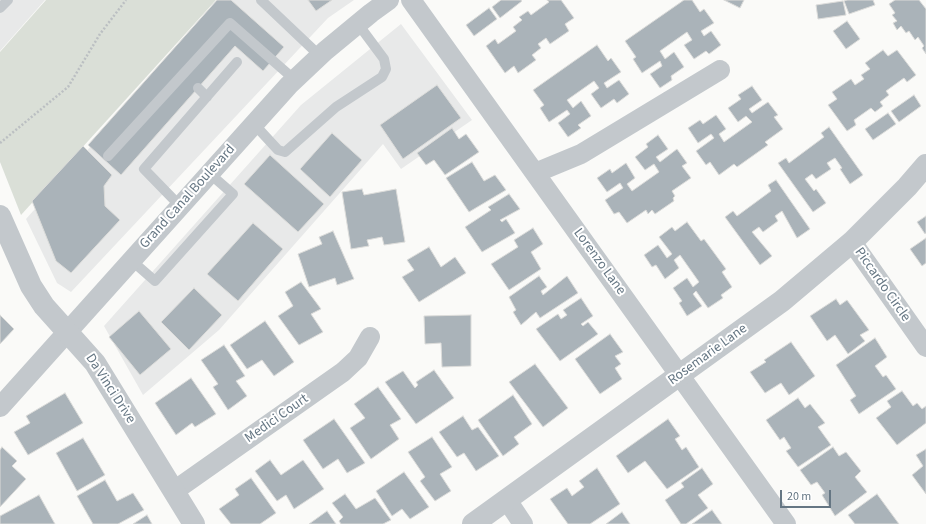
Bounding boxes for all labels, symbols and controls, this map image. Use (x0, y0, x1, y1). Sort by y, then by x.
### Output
street label: Grand Canal Boulevard (137, 141, 239, 253)
street label: Lorenzo Lane (569, 225, 629, 299)
street label: Piccardo Circle (850, 245, 914, 325)
street label: Rosemarie Lane (665, 321, 751, 389)
street label: Da Vinci Drive (81, 351, 139, 427)
street label: Medici Court (242, 391, 312, 447)
scale bar (782, 482, 833, 508)
text: 20 m (787, 488, 811, 505)

